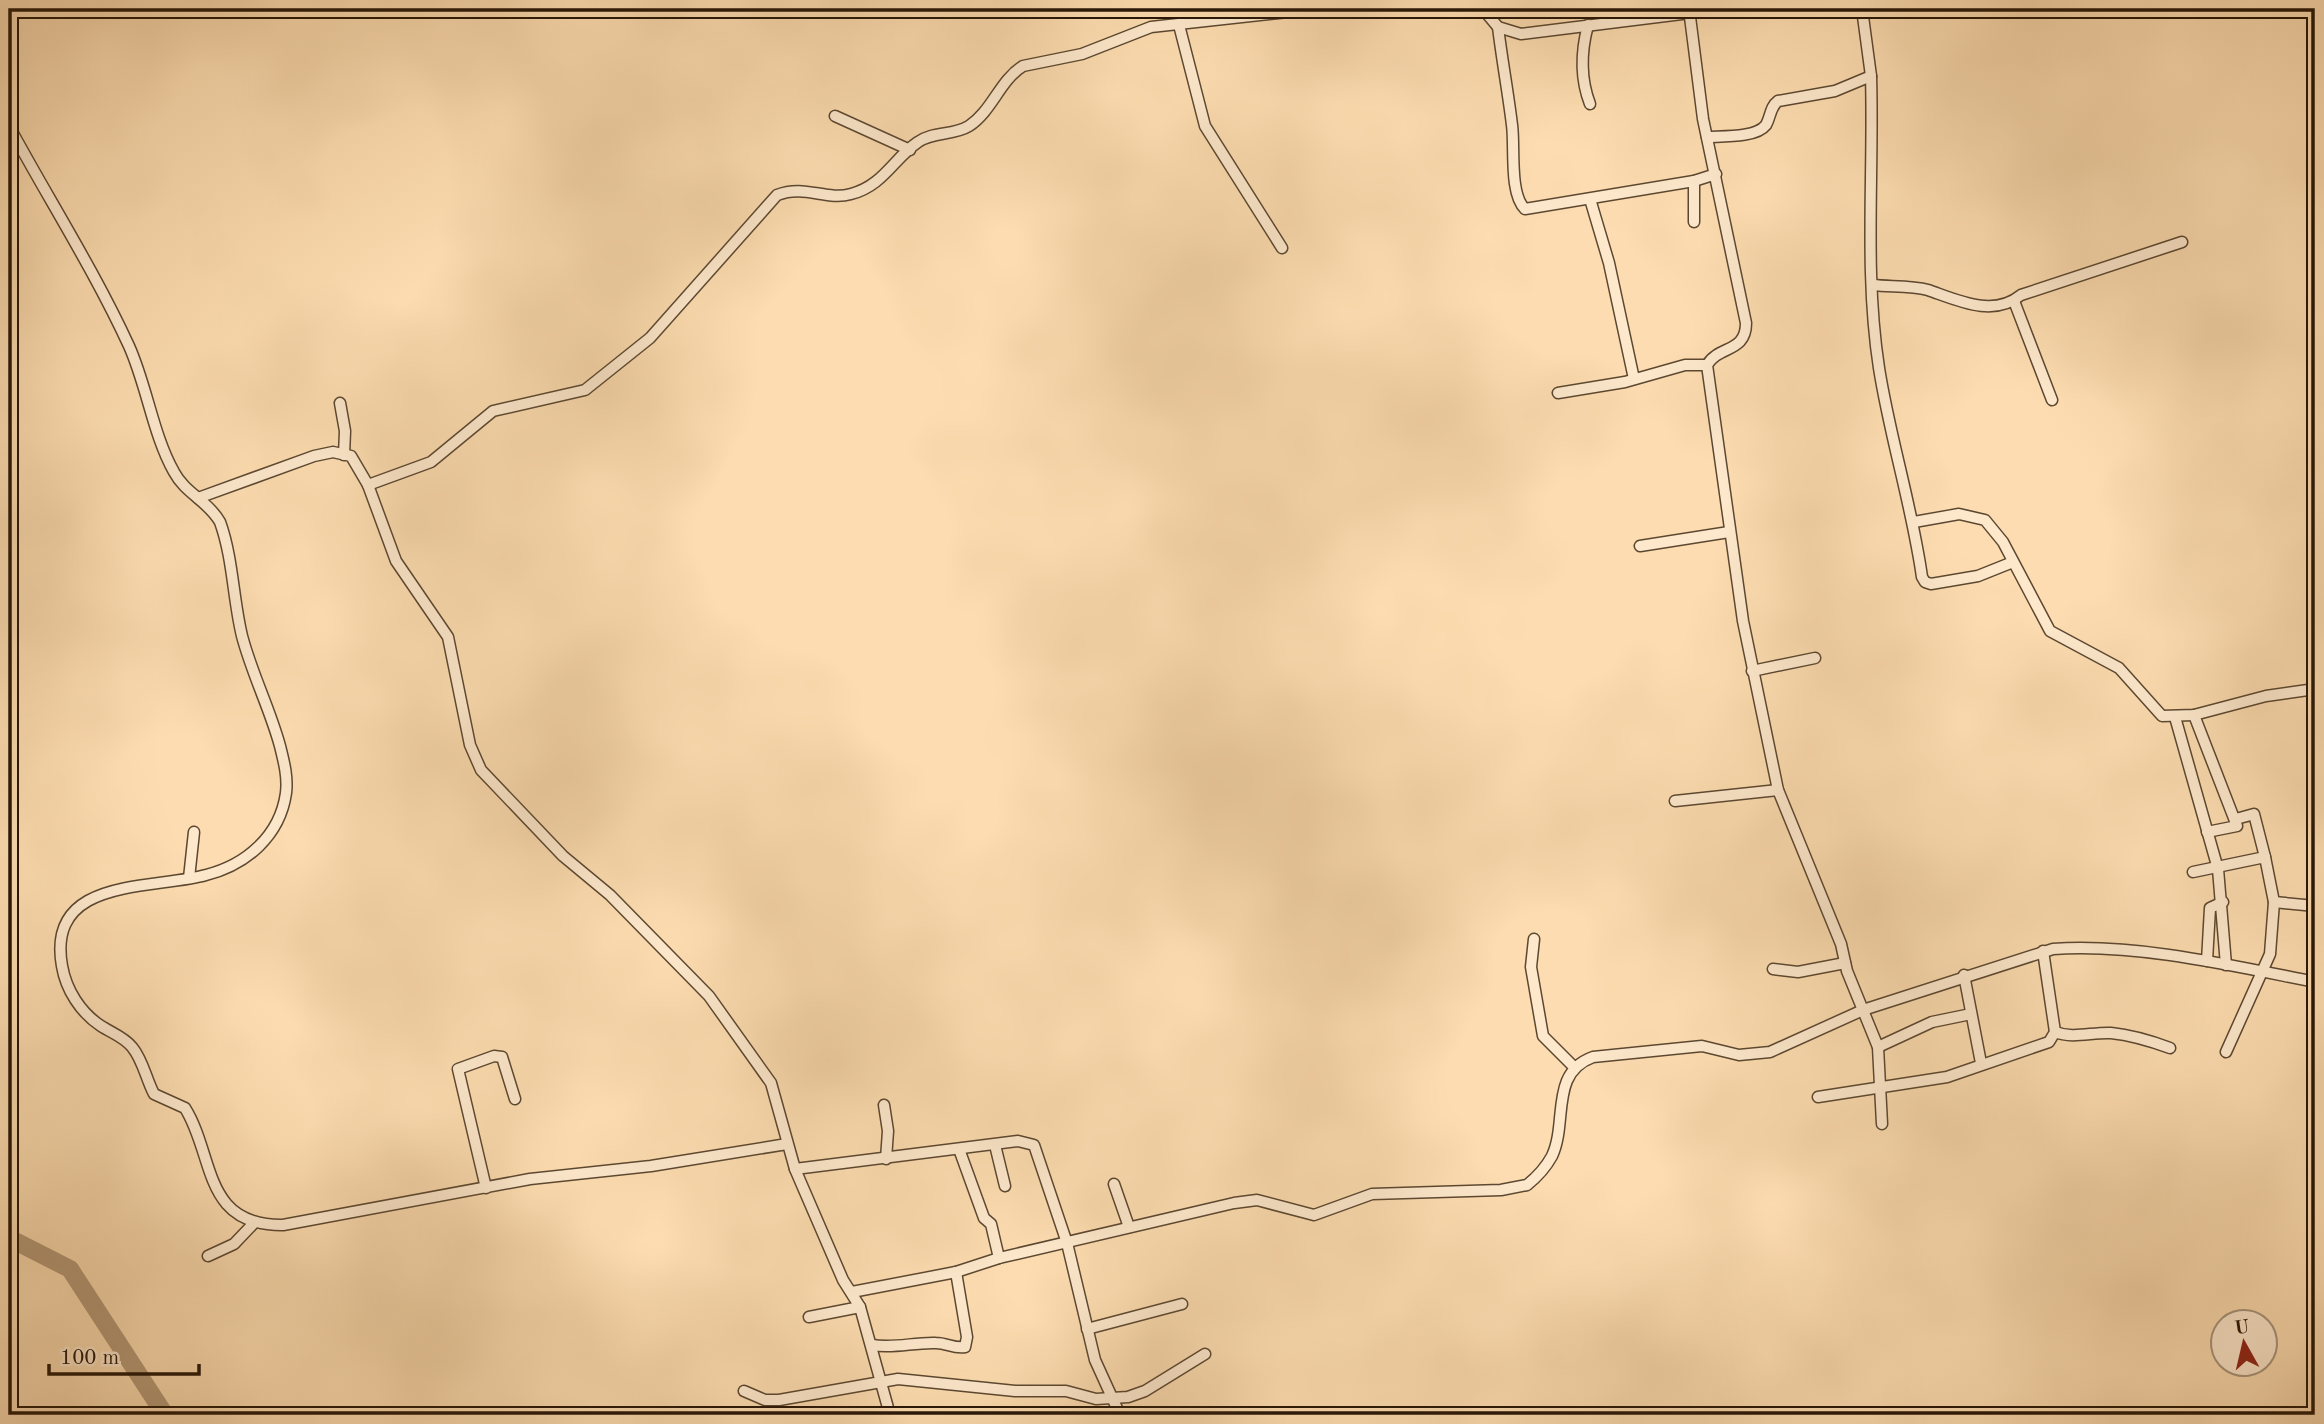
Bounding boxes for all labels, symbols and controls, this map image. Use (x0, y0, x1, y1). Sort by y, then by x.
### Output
north arrow (2208, 1308, 2278, 1378)
text: U (2233, 1318, 2251, 1339)
scale bar (49, 1333, 200, 1377)
text: 100 m (60, 1348, 119, 1369)

